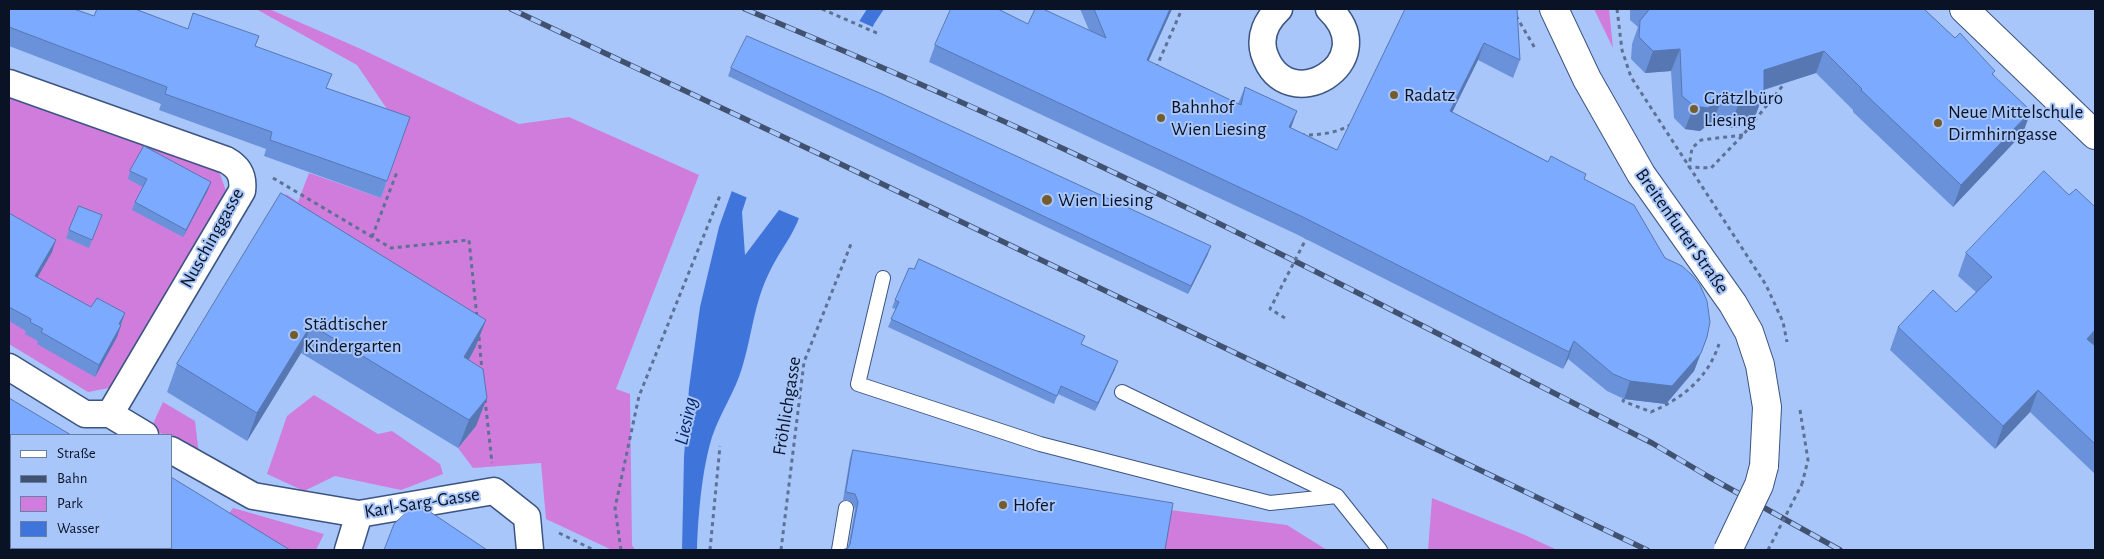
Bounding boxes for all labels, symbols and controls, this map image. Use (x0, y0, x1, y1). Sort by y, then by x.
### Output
place label: Radatz (1404, 84, 1455, 106)
place label: Grätzlbüro Liesing (1704, 87, 1783, 131)
marker: Radatz (1388, 89, 1400, 101)
place label: Bahnhof Wien Liesing (1171, 96, 1266, 140)
place label: Neue Mittelschule Dirmhirngasse (1948, 101, 2083, 145)
marker: Grätzlbüro Liesing (1688, 103, 1700, 115)
marker: Bahnhof Wien Liesing (1155, 112, 1167, 124)
marker: Neue Mittelschule Dirmhirngasse (1932, 117, 1944, 129)
street label: Breitenfurter Straße (1630, 164, 1734, 298)
street label: Nuschinggasse (175, 184, 249, 292)
place label: Wien Liesing (1058, 189, 1153, 211)
marker: Wien Liesing (1040, 193, 1054, 207)
place label: Städtischer Kindergarten (304, 313, 402, 357)
marker: Städtischer Kindergarten (288, 329, 300, 341)
street label: Fröhlichgasse (768, 355, 806, 457)
water label: Liesing (669, 395, 703, 447)
legend (10, 434, 172, 549)
text: Straße (57, 446, 96, 461)
text: Bahn (57, 471, 87, 486)
street label: Karl-Sarg-Gasse (363, 483, 481, 523)
place label: Hofer (1013, 494, 1055, 516)
text: Park (57, 496, 83, 511)
marker: Hofer (997, 499, 1009, 511)
text: Wasser (57, 521, 99, 536)

